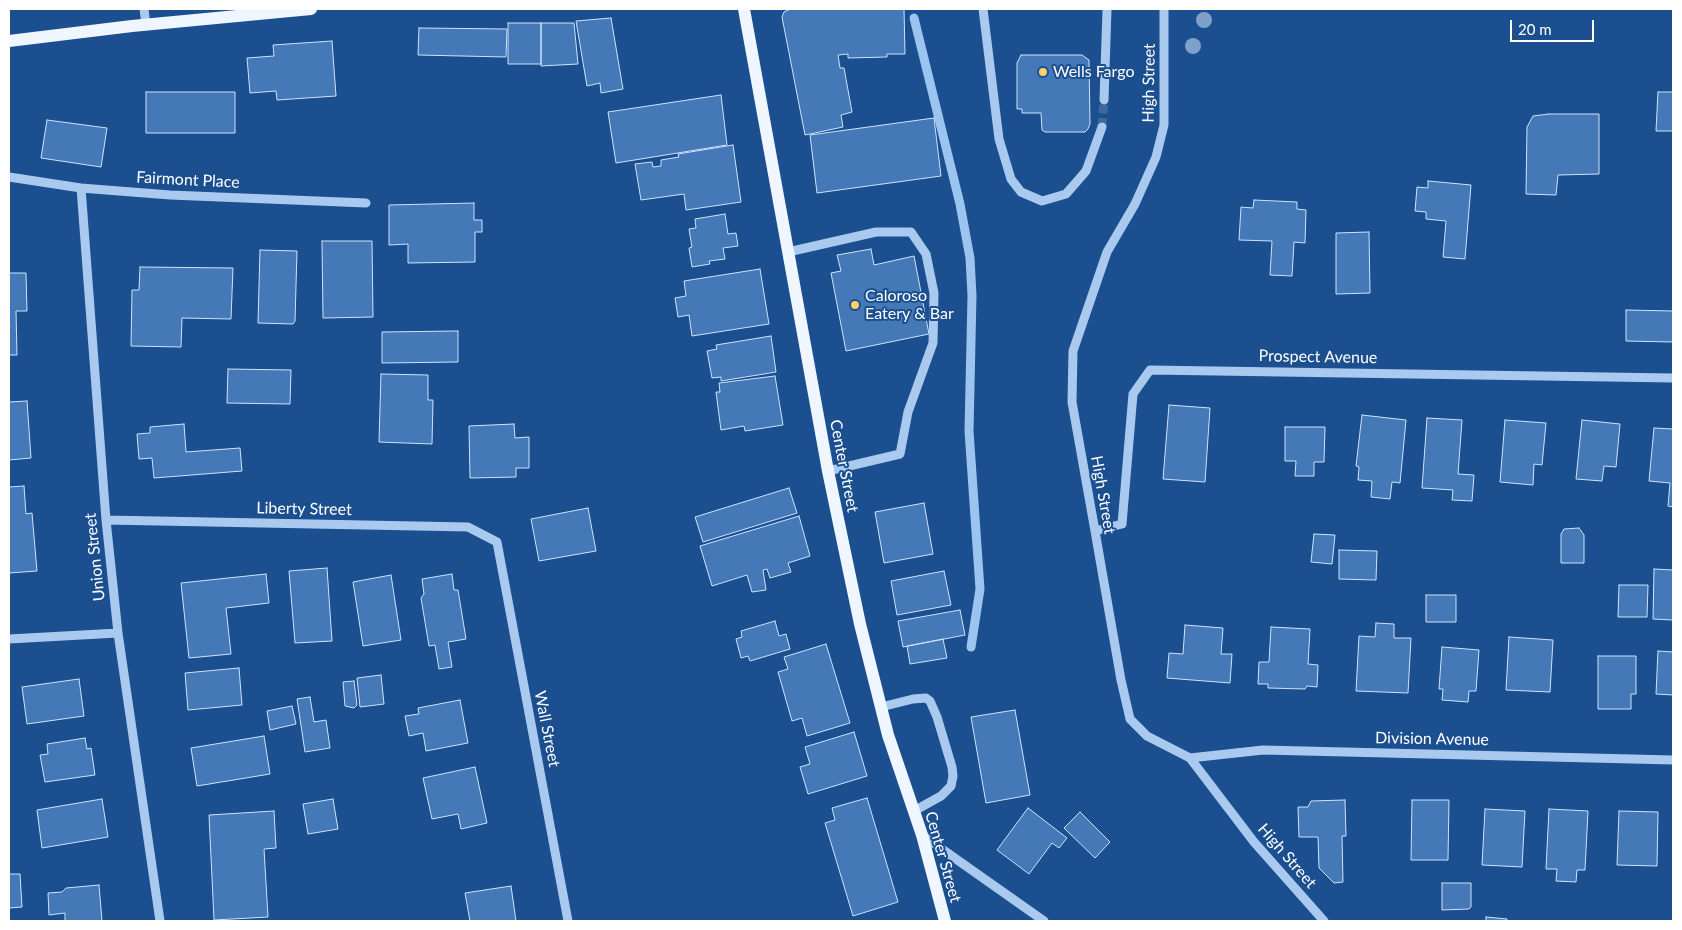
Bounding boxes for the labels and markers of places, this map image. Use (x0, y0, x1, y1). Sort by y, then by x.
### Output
place label: Wells Fargo (1053, 62, 1134, 82)
marker: Wells Fargo (1037, 66, 1049, 78)
place label: Caloroso Eatery & Bar (865, 286, 954, 324)
marker: Caloroso Eatery & Bar (849, 299, 861, 311)

